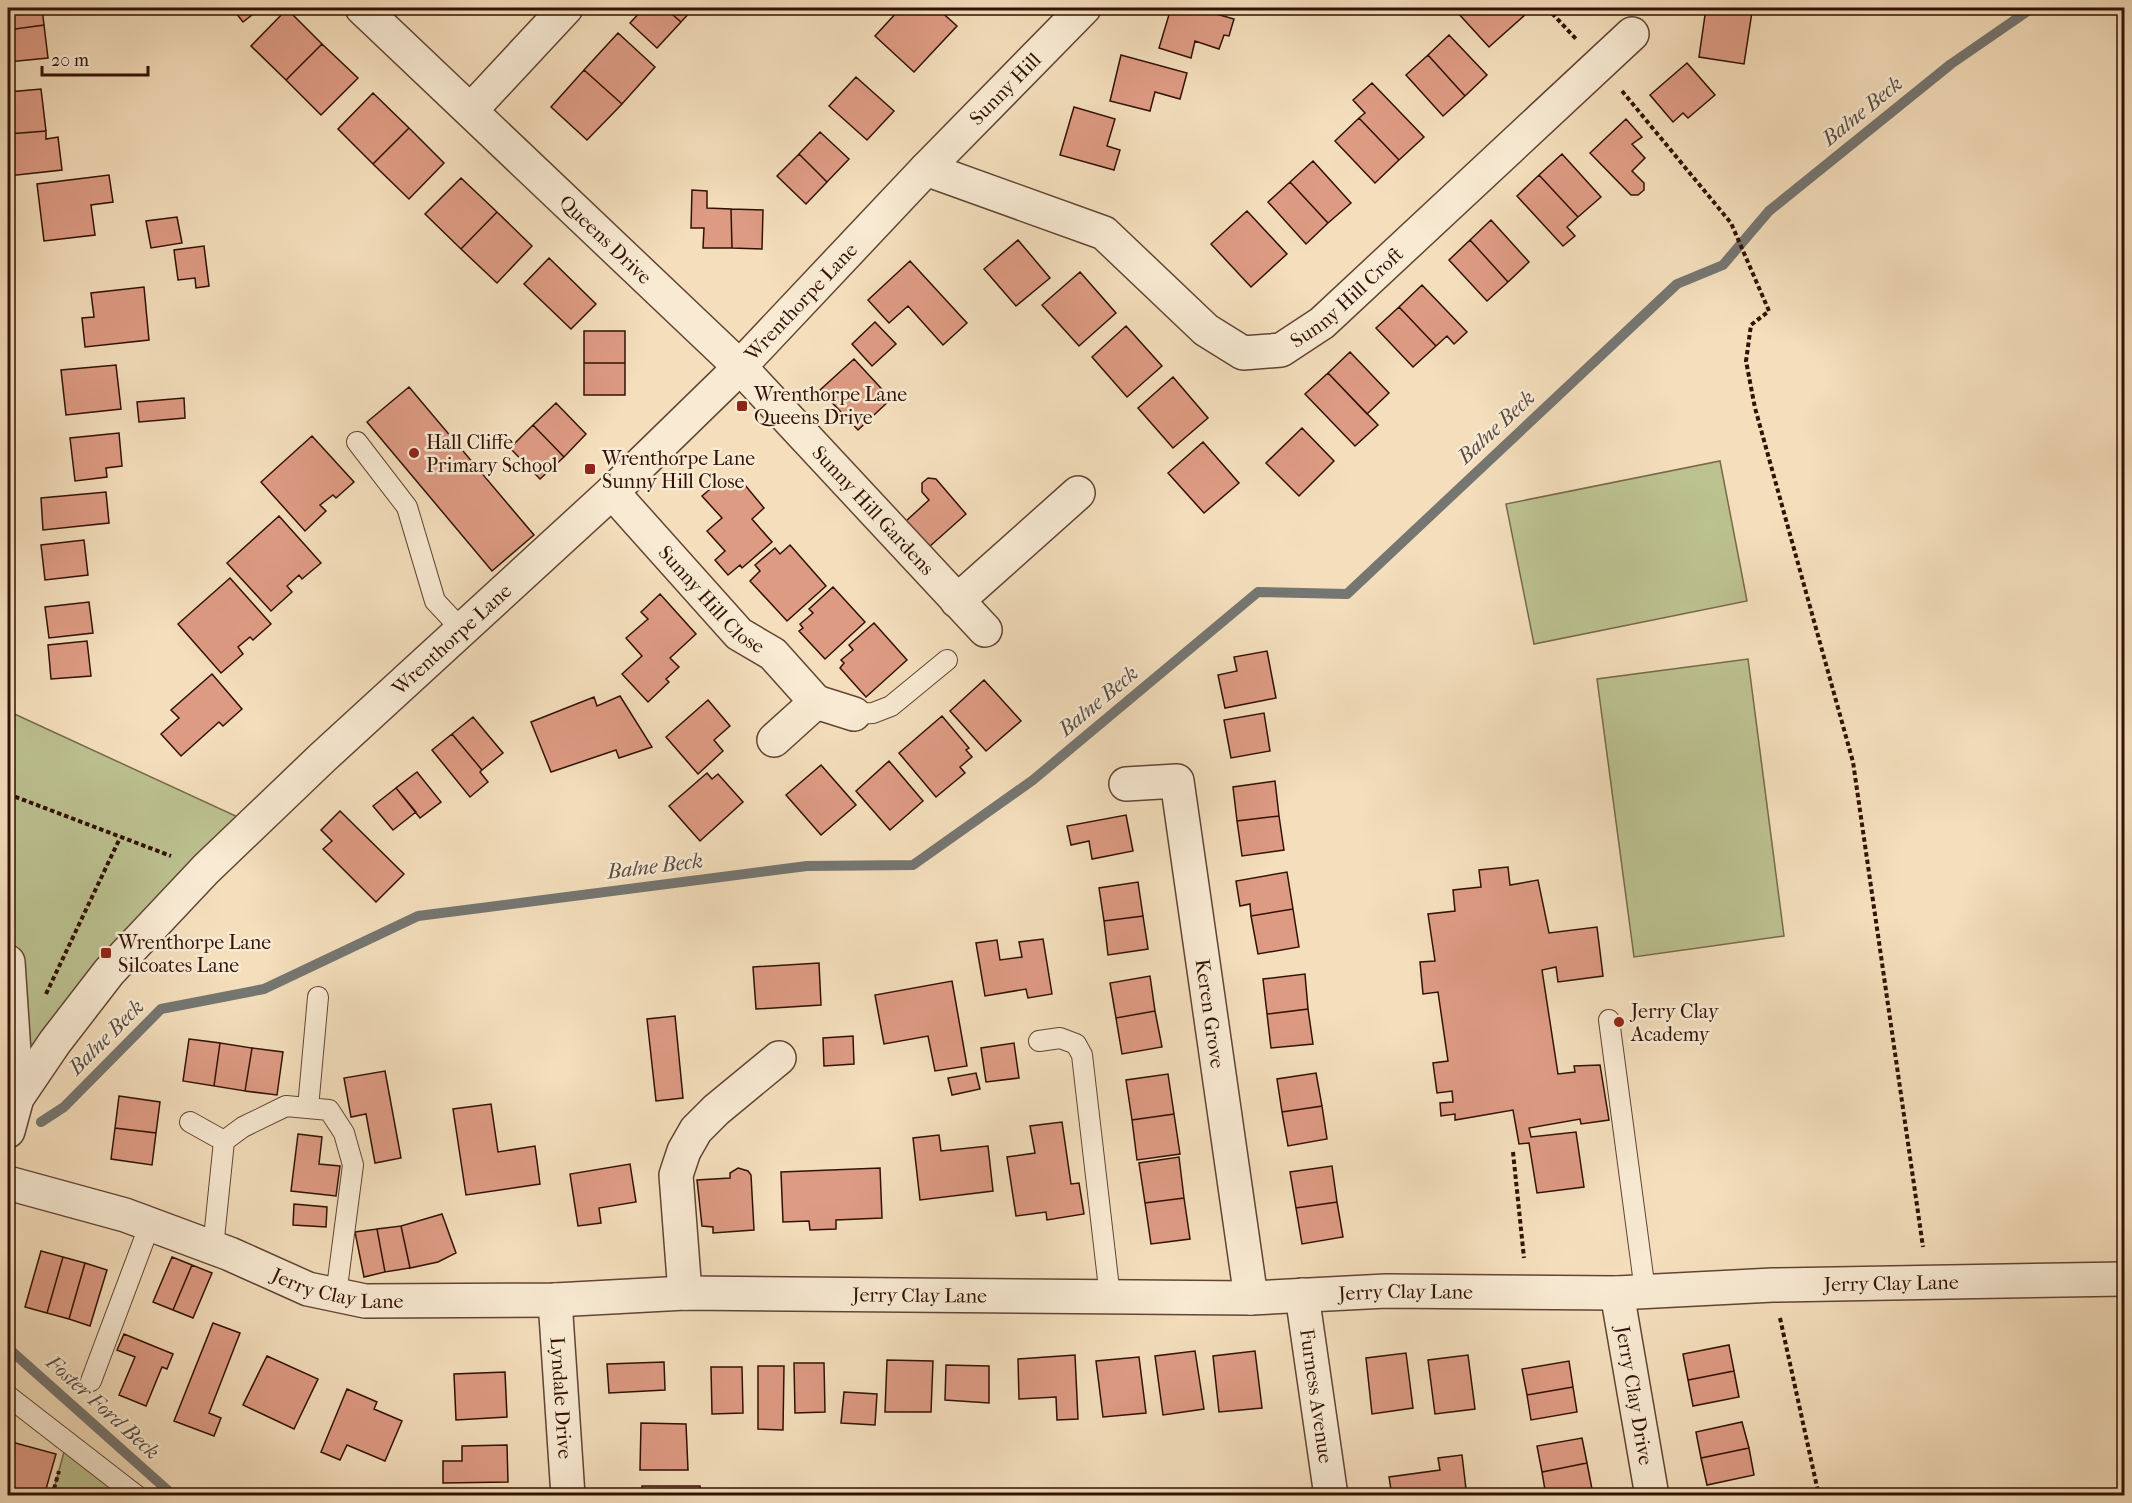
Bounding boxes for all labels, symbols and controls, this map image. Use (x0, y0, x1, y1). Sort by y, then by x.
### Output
scale bar (42, 39, 148, 77)
street label: Sunny Hill (964, 47, 1046, 130)
text: 20 m (51, 50, 89, 71)
water label: Balne Beck (1816, 71, 1907, 151)
street label: Queens Drive (555, 190, 657, 289)
street label: Wrenthorpe Lane (739, 238, 862, 366)
street label: Sunny Hill Croft (1286, 242, 1408, 352)
place label: Wrenthorpe Lane Queens Drive (753, 383, 907, 429)
water label: Balne Beck (1452, 385, 1539, 469)
marker: Wrenthorpe Lane Queens Drive (735, 399, 749, 413)
place label: Hall Cliffe Primary School (426, 431, 558, 477)
street label: Sunny Hill Gardens (808, 441, 939, 579)
marker: Hall Cliffe Primary School (407, 446, 421, 460)
place label: Wrenthorpe Lane Sunny Hill Close (601, 447, 755, 493)
marker: Wrenthorpe Lane Sunny Hill Close (583, 462, 597, 476)
street label: Sunny Hill Close (654, 541, 769, 658)
street label: Wrenthorpe Lane (386, 579, 516, 700)
water label: Balne Beck (1053, 661, 1143, 742)
water label: Balne Beck (605, 848, 704, 884)
place label: Wrenthorpe Lane Silcoates Lane (117, 931, 271, 977)
marker: Wrenthorpe Lane Silcoates Lane (99, 946, 113, 960)
street label: Keren Grove (1191, 957, 1229, 1070)
water label: Balne Beck (63, 994, 149, 1080)
place label: Jerry Clay Academy (1629, 1000, 1720, 1046)
marker: Jerry Clay Academy (1612, 1015, 1626, 1029)
street label: Jerry Clay Lane (267, 1262, 403, 1313)
street label: Jerry Clay Lane (1822, 1270, 1959, 1296)
street label: Jerry Clay Lane (1336, 1279, 1473, 1305)
street label: Jerry Clay Lane (850, 1283, 987, 1307)
street label: Jerry Clay Drive (1611, 1322, 1658, 1467)
street label: Furness Avenue (1295, 1327, 1338, 1465)
street label: Lyndale Drive (546, 1336, 577, 1460)
water label: Foster Ford Beck (41, 1349, 164, 1464)

